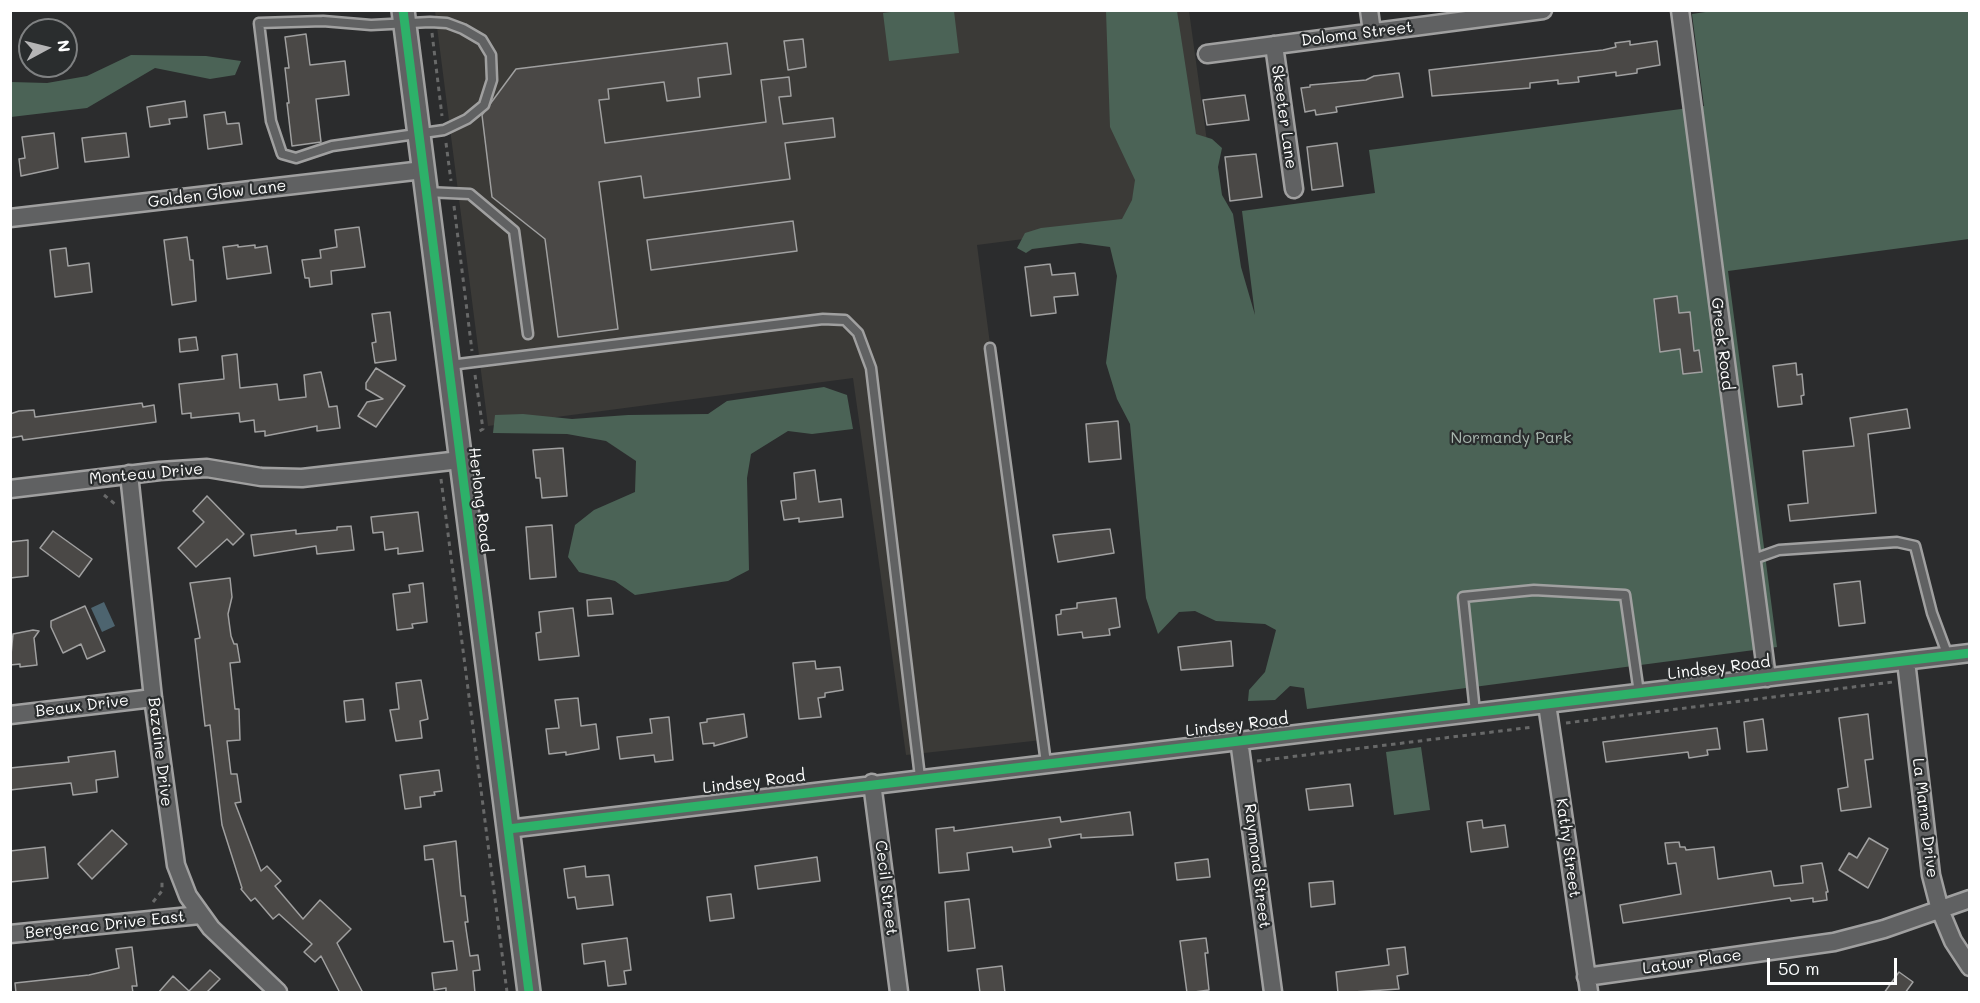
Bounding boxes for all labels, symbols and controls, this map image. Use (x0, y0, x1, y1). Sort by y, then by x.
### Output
north arrow (18, 18, 78, 78)
street label: Doloma Street (1300, 18, 1414, 50)
text: N (53, 39, 76, 53)
street label: Skeeter Lane (1267, 64, 1301, 170)
street label: Golden Glow Lane (147, 176, 287, 212)
street label: Greek Road (1707, 297, 1737, 391)
park label: Normandy Park (1451, 428, 1571, 448)
street label: Herlong Road (464, 446, 496, 554)
street label: Monteau Drive (88, 459, 204, 489)
street label: Lindsey Road (1667, 652, 1771, 684)
street label: Beaux Drive (34, 691, 130, 721)
street label: Bazaine Drive (144, 696, 176, 808)
street label: Lindsey Road (1185, 709, 1289, 741)
street label: La Marne Drive (1908, 757, 1942, 879)
street label: Lindsey Road (702, 766, 806, 798)
street label: Kathy Street (1552, 797, 1584, 899)
street label: Raymond Street (1240, 802, 1274, 930)
street label: Cecil Street (871, 839, 901, 937)
street label: Bergerac Drive East (24, 907, 186, 943)
street label: Latour Place (1641, 946, 1743, 978)
scale bar (1770, 946, 1900, 984)
text: 50 m (1778, 956, 1820, 980)

